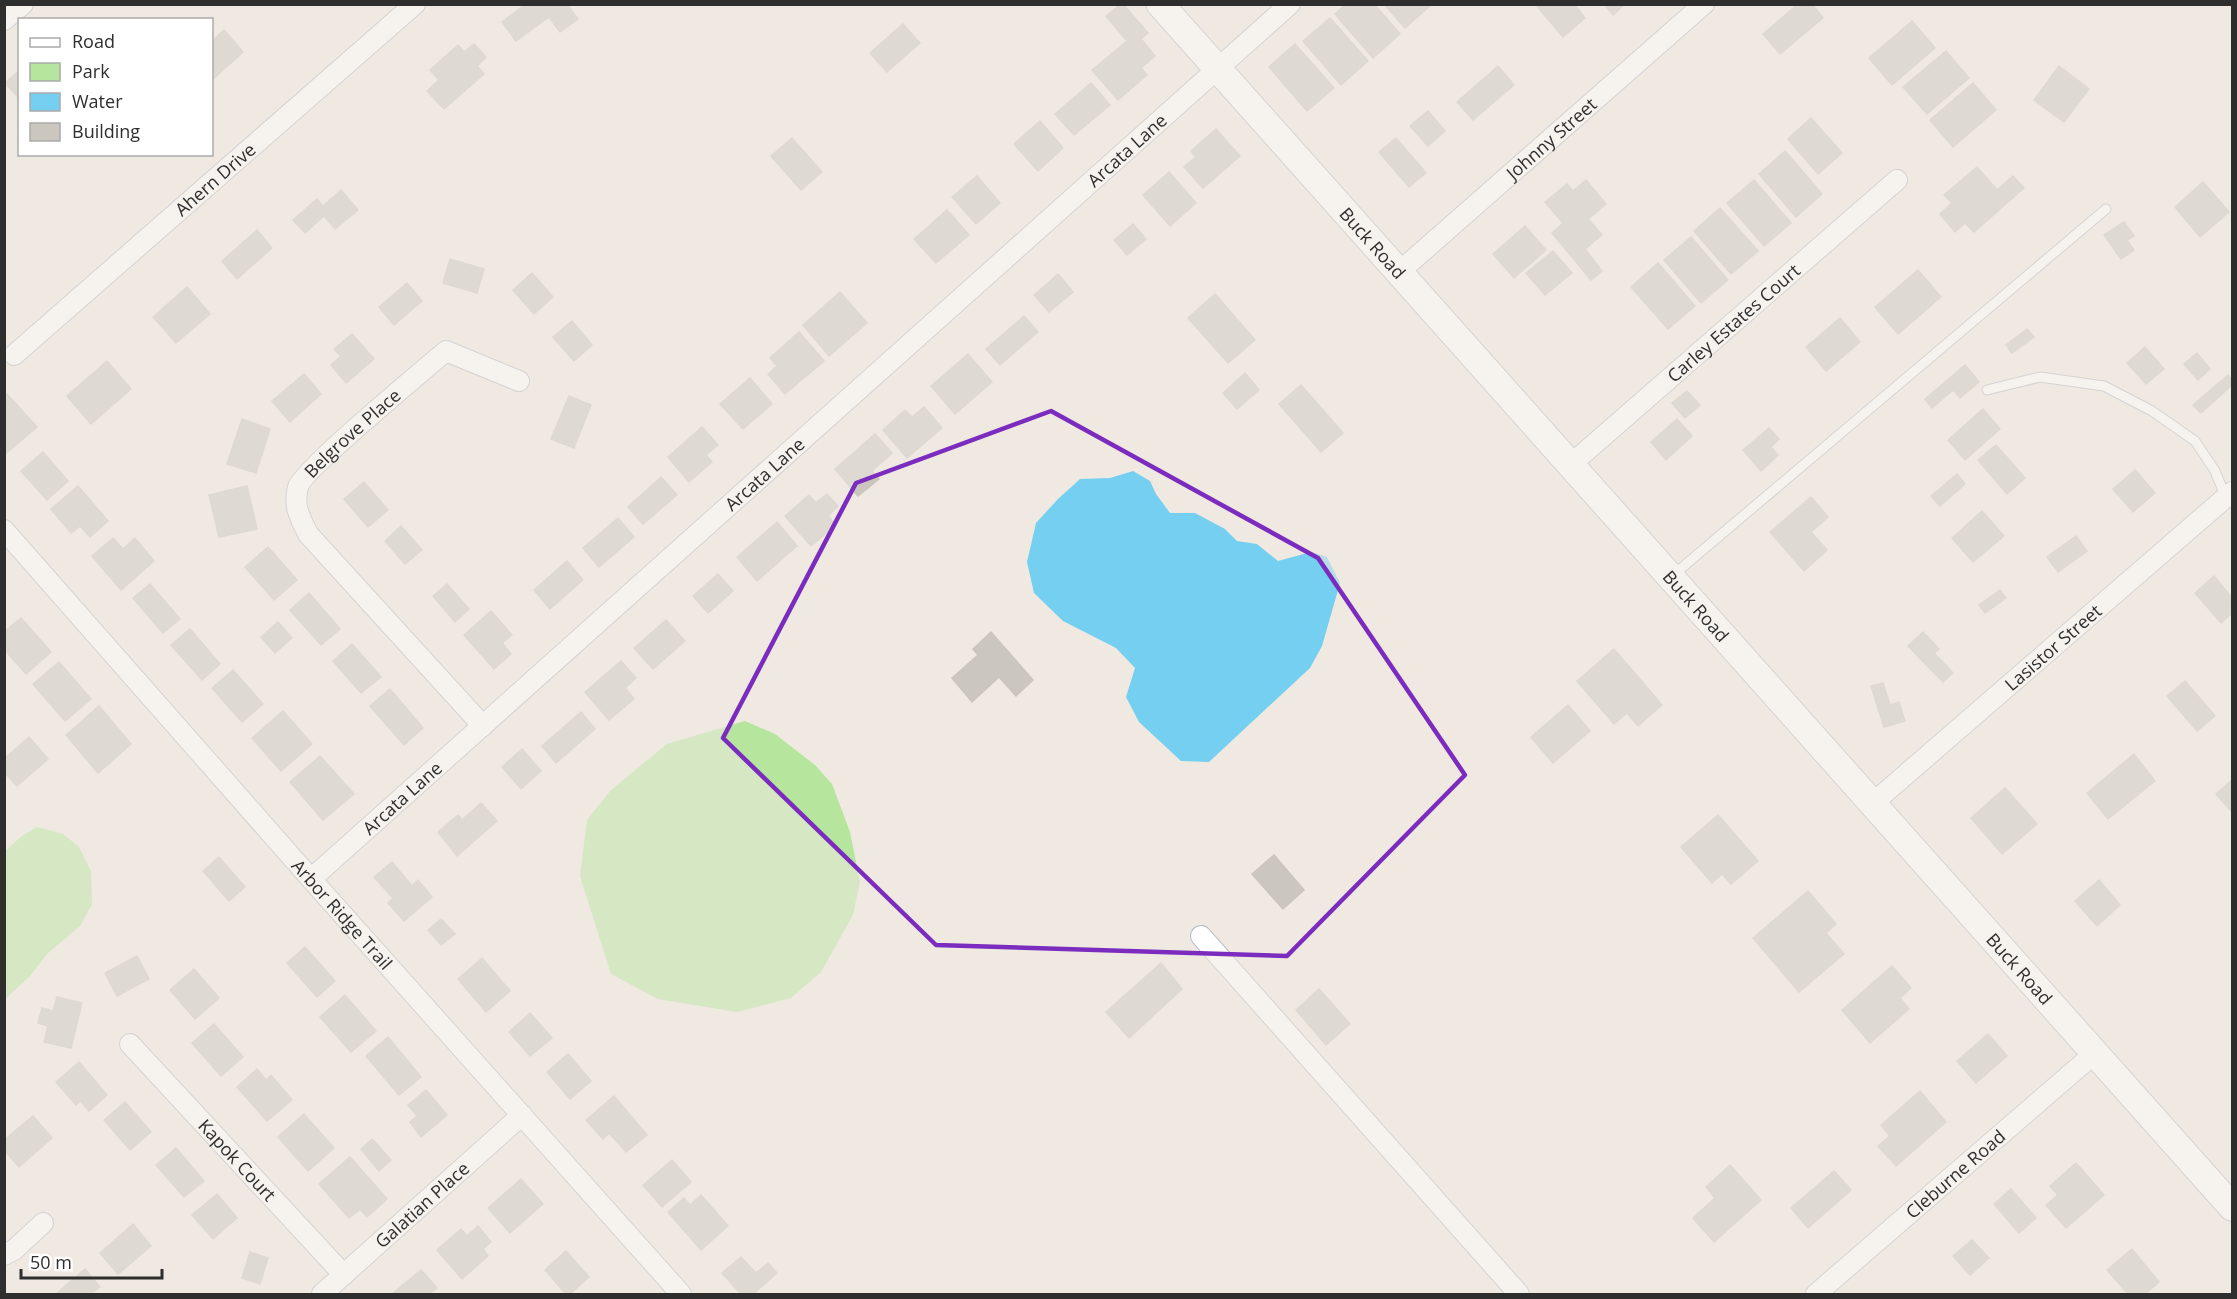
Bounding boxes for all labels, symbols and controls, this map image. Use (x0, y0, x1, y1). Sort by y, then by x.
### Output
legend (18, 18, 213, 156)
text: Road (72, 29, 115, 53)
text: Park (72, 59, 110, 83)
text: Water (72, 89, 123, 113)
street label: Johnny Street (1499, 92, 1602, 186)
street label: Arcata Lane (1082, 108, 1172, 192)
text: Building (72, 119, 140, 143)
street label: Ahern Drive (169, 137, 260, 221)
street label: Buck Road (1335, 202, 1411, 284)
street label: Carley Estates Court (1662, 258, 1805, 387)
street label: Belgrove Place (299, 383, 405, 483)
street label: Arcata Lane (719, 432, 809, 516)
street label: Buck Road (1658, 565, 1735, 647)
street label: Lasistor Street (1999, 599, 2106, 696)
street label: Arcata Lane (357, 756, 447, 840)
street label: Arbor Ridge Trail (287, 854, 398, 975)
street label: Buck Road (1981, 928, 2058, 1010)
street label: Kapok Court (193, 1114, 282, 1206)
street label: Cleburne Road (1900, 1124, 2010, 1223)
street label: Galatian Place (370, 1156, 474, 1253)
scale bar (21, 1242, 162, 1280)
text: 50 m (30, 1250, 72, 1274)

